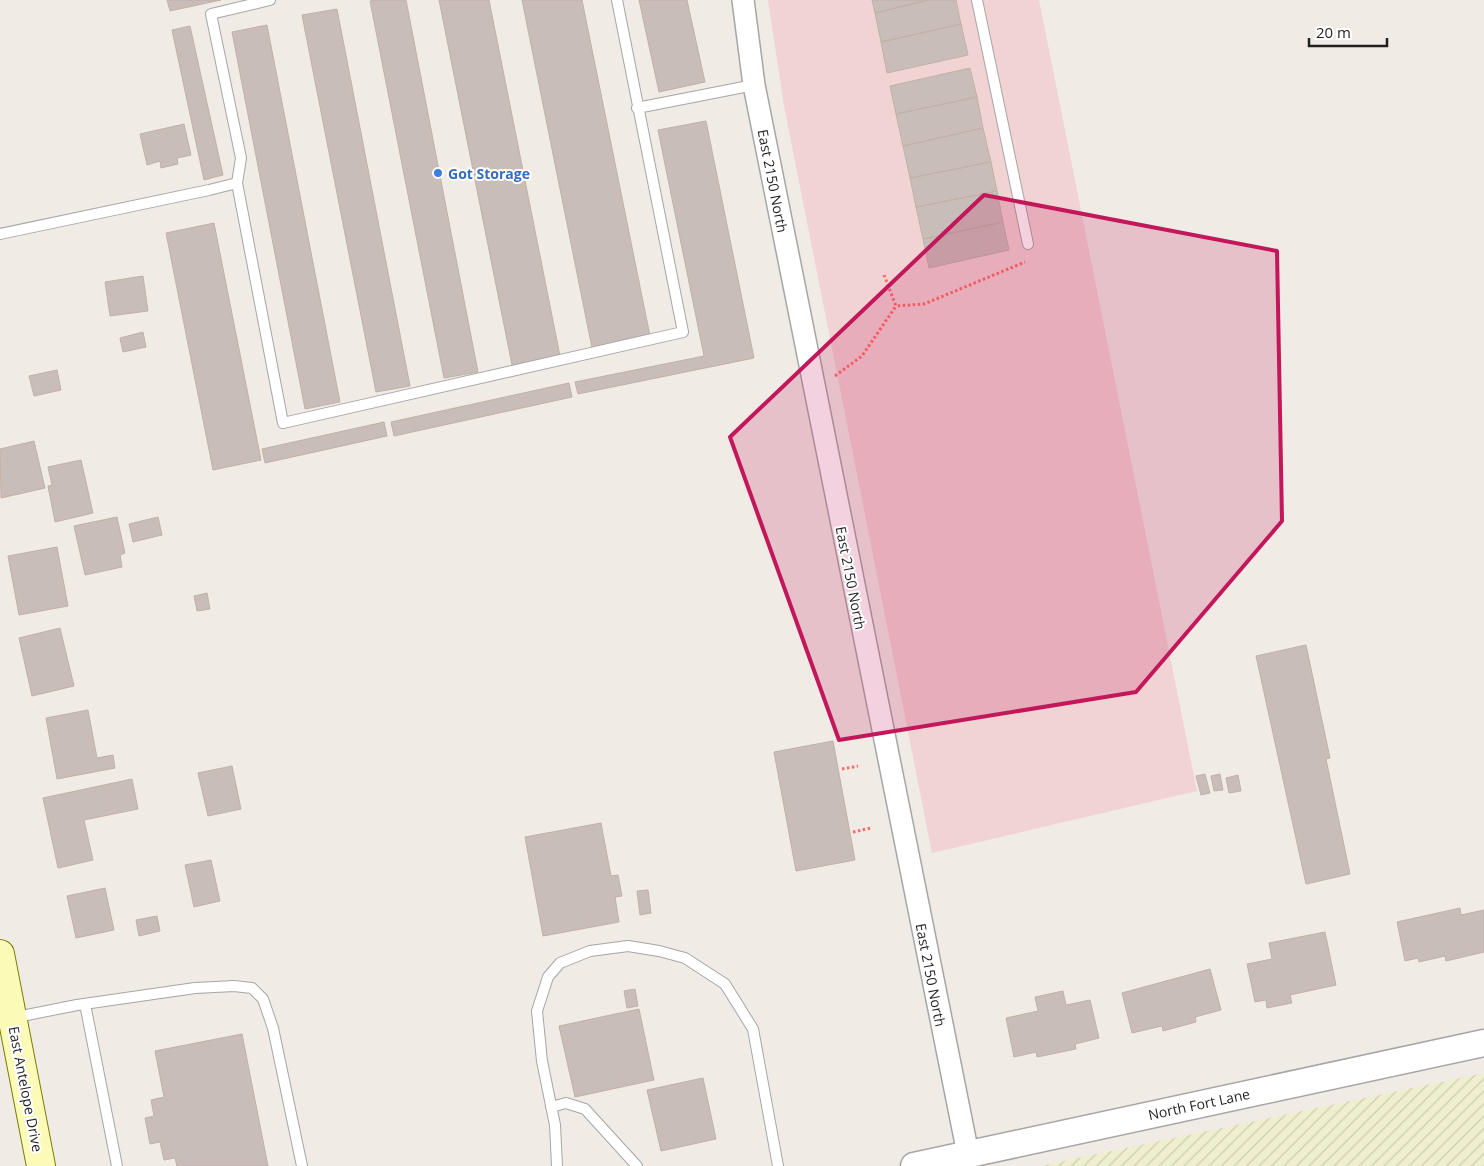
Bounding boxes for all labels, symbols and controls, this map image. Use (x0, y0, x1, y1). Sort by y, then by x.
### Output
scale bar (1309, 15, 1386, 47)
text: 20 m (1316, 22, 1351, 42)
street label: East 2150 North (754, 128, 792, 234)
place label: Got Storage (448, 164, 530, 183)
marker: Got Storage (432, 167, 444, 179)
street label: East 2150 North (832, 525, 870, 631)
street label: East 2150 North (912, 922, 950, 1028)
street label: East Antelope Drive (5, 1025, 48, 1153)
street label: North Fort Lane (1146, 1084, 1252, 1124)

